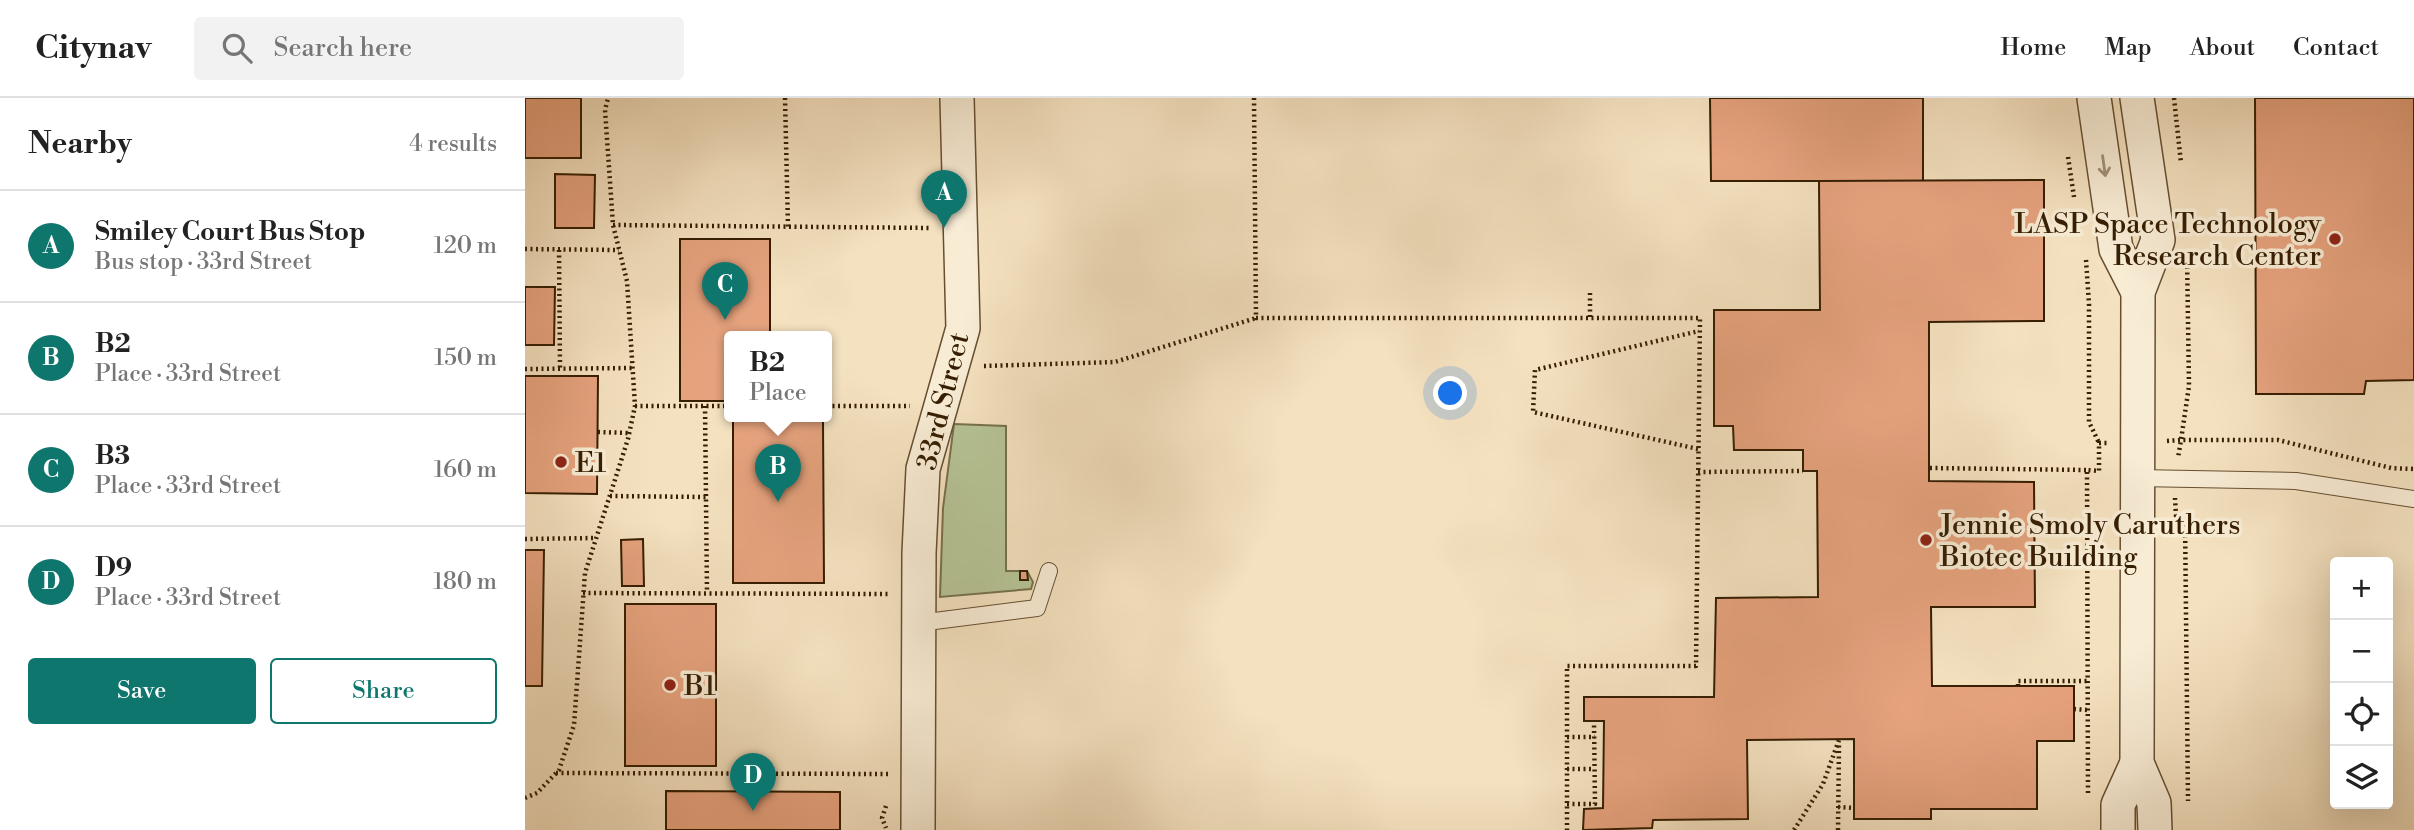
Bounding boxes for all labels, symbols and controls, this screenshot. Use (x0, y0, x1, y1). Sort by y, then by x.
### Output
search box (194, 17, 684, 80)
text: Citynav (35, 28, 152, 69)
icon: search (218, 29, 256, 67)
text: Search here (274, 32, 412, 64)
text: Home (2001, 33, 2066, 63)
text: Map (2104, 33, 2152, 63)
text: About (2190, 33, 2255, 63)
text: Contact (2293, 33, 2379, 63)
text: Nearby (28, 125, 132, 163)
text: 4 results (409, 130, 497, 158)
one-way arrow (2097, 154, 2110, 176)
pin: A (921, 170, 967, 228)
place label: LASP Space Technology Research Center (2014, 207, 2321, 274)
text: Smiley Court Bus Stop (95, 216, 365, 248)
marker: LASP Space Technology Research Center (2327, 231, 2343, 247)
text: A (43, 232, 59, 260)
text: 120 m (433, 232, 497, 260)
text: Bus stop · 33rd Street (95, 248, 312, 276)
pin: C (702, 262, 748, 320)
text: B2 (95, 328, 131, 360)
street label: 33rd Street (909, 329, 977, 474)
popup (724, 331, 832, 422)
text: B (42, 344, 60, 372)
text: 150 m (434, 344, 497, 372)
text: B2 (749, 347, 785, 379)
text: Place · 33rd Street (95, 360, 281, 388)
your location (1433, 376, 1467, 410)
text: Place (749, 379, 807, 407)
text: B3 (95, 440, 130, 472)
pin: B (755, 444, 801, 502)
place label: E1 (575, 446, 606, 481)
marker: E1 (553, 454, 569, 470)
text: C (43, 456, 59, 484)
text: 160 m (434, 456, 497, 484)
text: Place · 33rd Street (95, 472, 281, 500)
place label: Jennie Smoly Caruthers Biotec Building (1939, 508, 2240, 575)
marker: Jennie Smoly Caruthers Biotec Building (1918, 532, 1934, 548)
text: D9 (95, 552, 132, 584)
map controls (2330, 557, 2393, 809)
button: + (2330, 557, 2393, 620)
text: D (42, 568, 60, 596)
text: 180 m (433, 568, 497, 596)
text: Place · 33rd Street (95, 584, 281, 612)
button: − (2330, 620, 2393, 683)
button: Save (28, 658, 256, 724)
button: Share (270, 658, 497, 724)
place label: B1 (683, 669, 716, 704)
marker: B1 (662, 677, 678, 693)
button: locate (2330, 683, 2393, 746)
button: layers (2330, 746, 2393, 809)
pin: D (730, 753, 776, 811)

